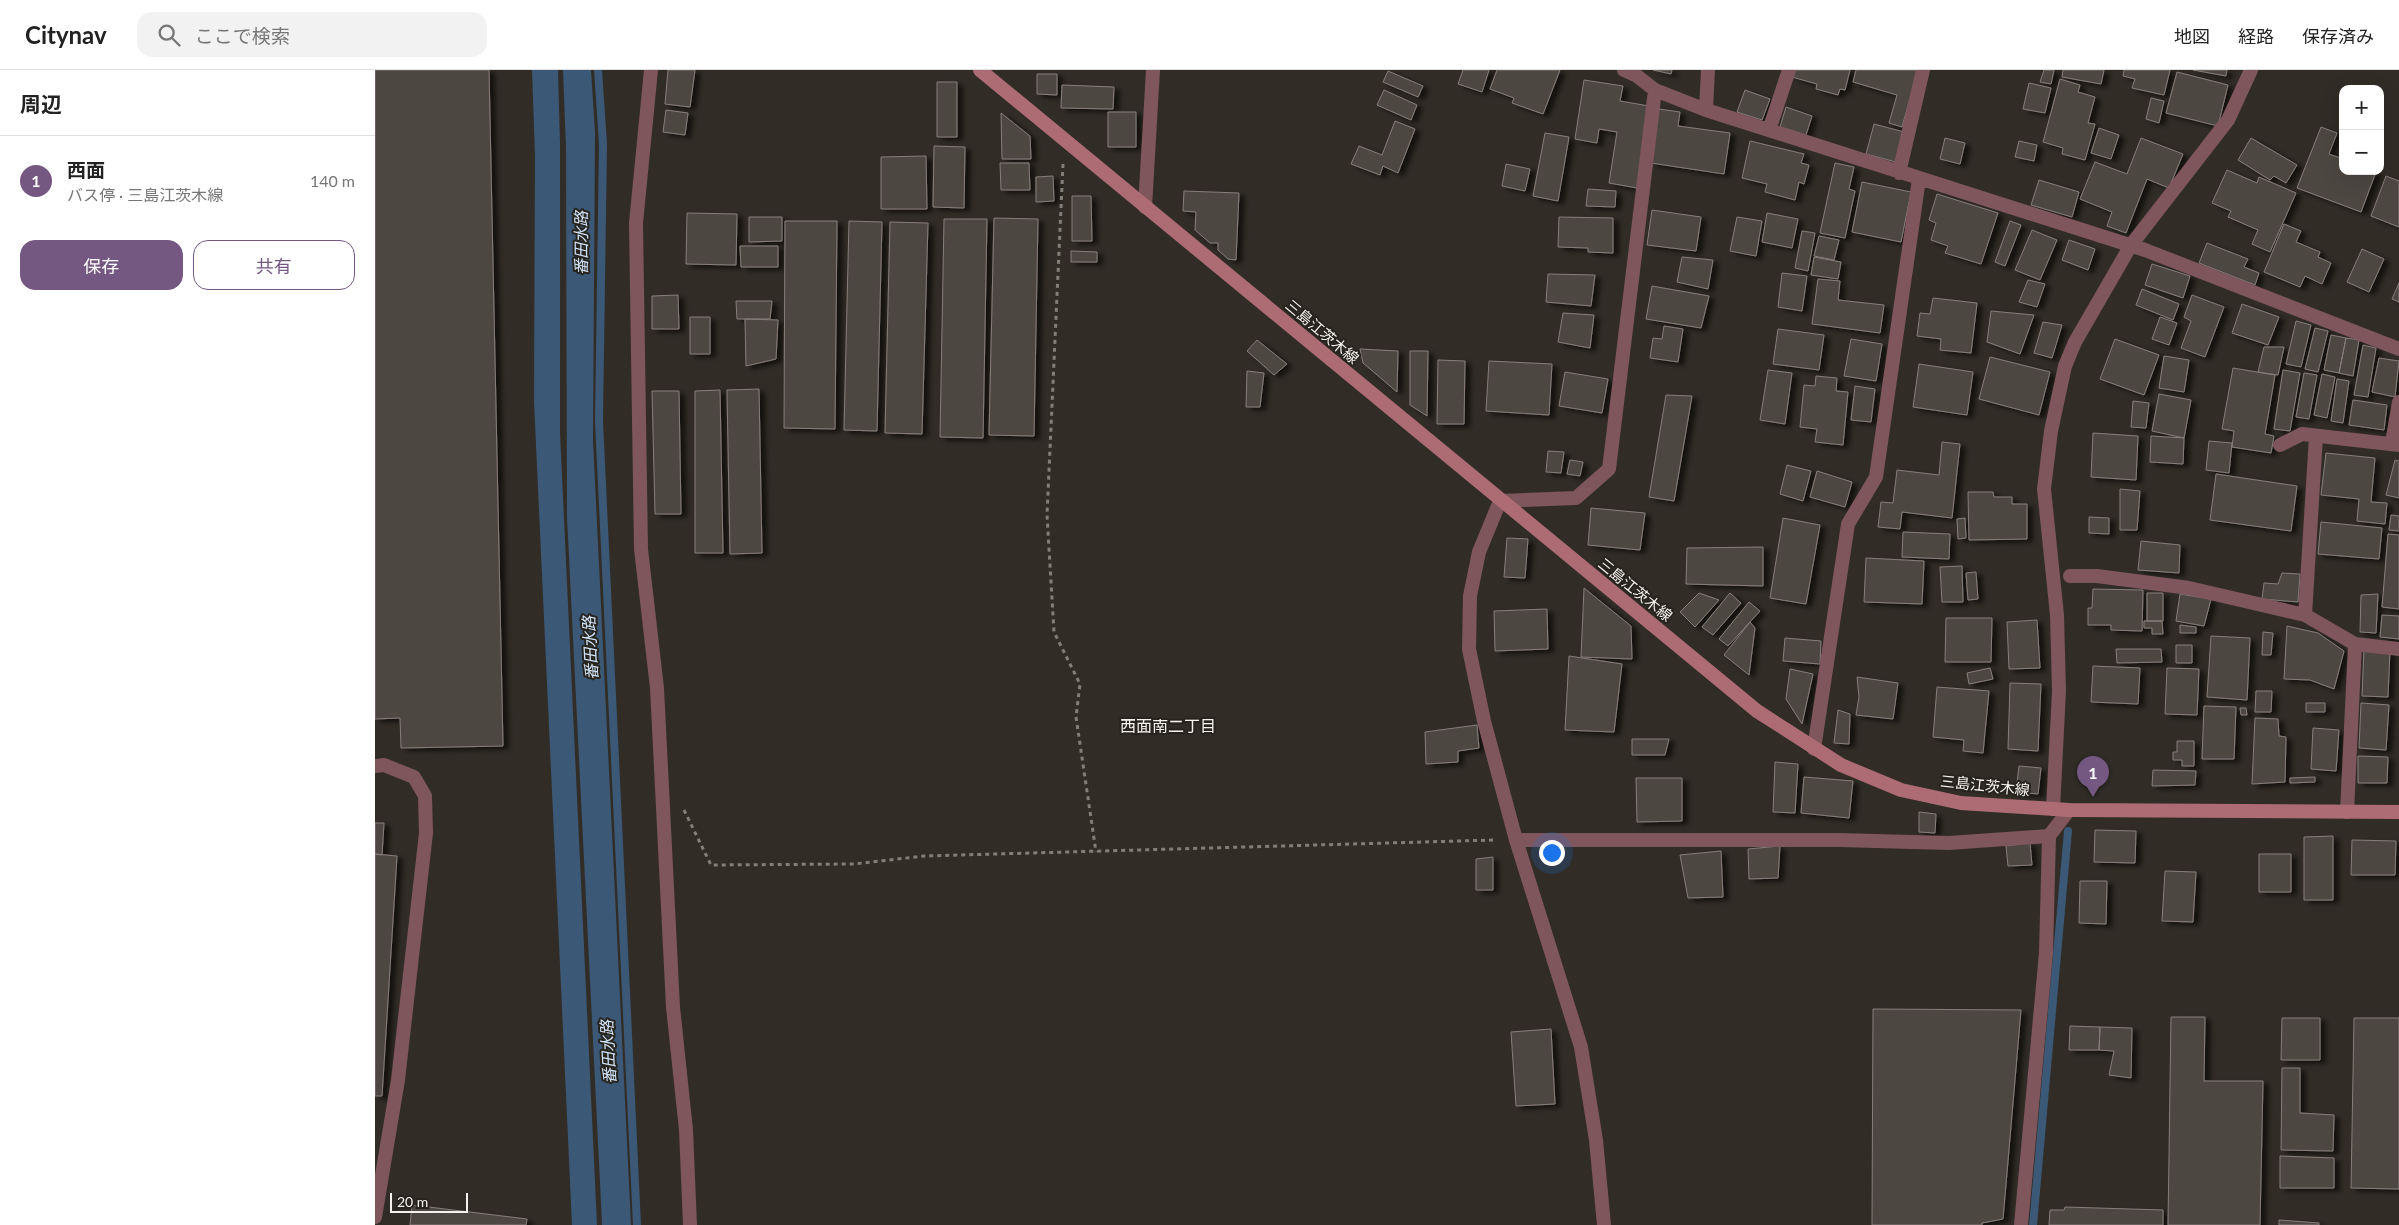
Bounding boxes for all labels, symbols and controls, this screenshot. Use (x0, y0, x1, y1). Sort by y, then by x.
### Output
search box (137, 12, 487, 57)
text: Citynav (25, 20, 107, 49)
icon: search (155, 21, 183, 49)
text: ここで検索 (195, 24, 290, 47)
text: 地図 (2174, 25, 2210, 47)
text: 経路 (2238, 25, 2274, 47)
text: 保存済み (2302, 25, 2374, 47)
map controls (2339, 85, 2384, 175)
button: + (2339, 85, 2384, 130)
text: 周辺 (20, 91, 62, 116)
button: − (2339, 130, 2384, 175)
text: 西面 (67, 158, 105, 181)
text: 1 (31, 171, 41, 190)
text: 140 m (310, 171, 355, 190)
text: バス停 · 三島江茨木線 (67, 185, 223, 204)
water label: 番田水路 (571, 209, 590, 275)
button: 保存 (20, 240, 183, 290)
button: 共有 (193, 240, 355, 290)
street label: 三島江茨木線 (1282, 295, 1363, 367)
street label: 三島江茨木線 (1595, 554, 1676, 625)
water label: 番田水路 (578, 614, 601, 680)
district label: 西面南二丁目 (1120, 716, 1216, 735)
pin: 1 (2077, 756, 2109, 797)
street label: 三島江茨木線 (1939, 771, 2031, 799)
your location (1539, 840, 1565, 866)
water label: 番田水路 (596, 1018, 619, 1084)
scale bar (390, 1190, 467, 1213)
text: 20 m (397, 1193, 428, 1210)

